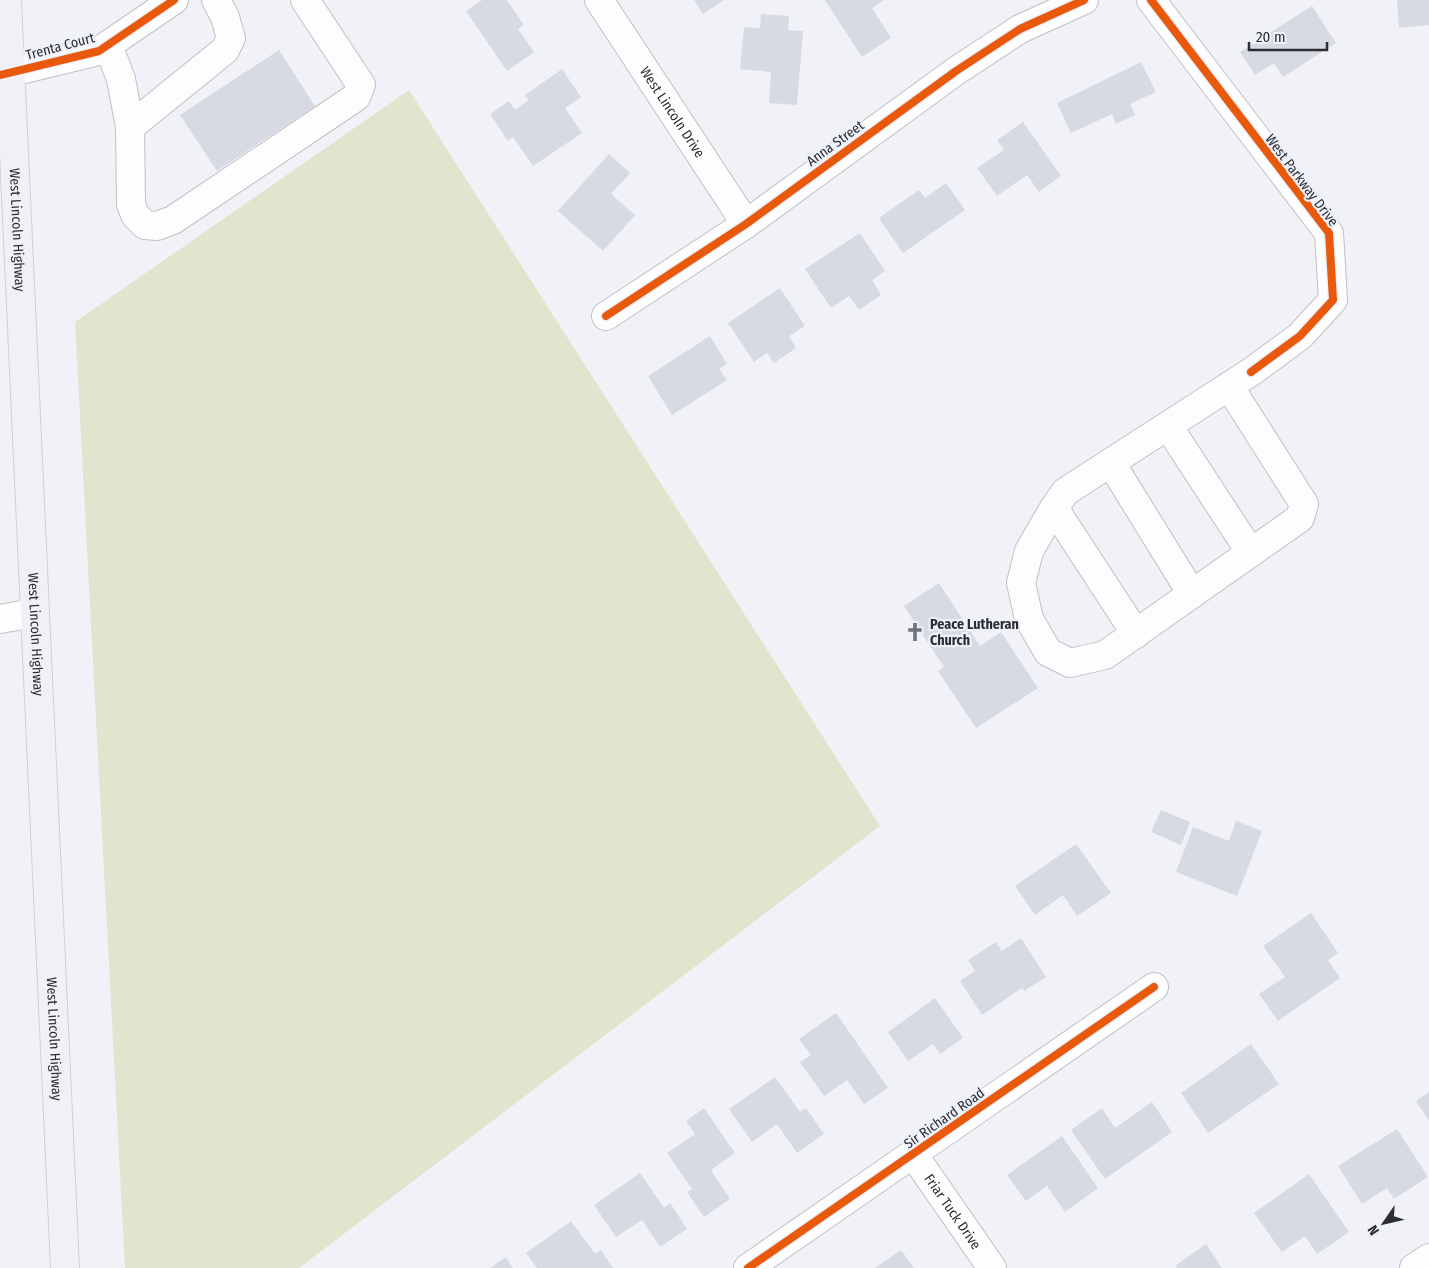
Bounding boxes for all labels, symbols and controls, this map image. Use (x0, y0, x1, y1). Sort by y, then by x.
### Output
scale bar (1249, 20, 1326, 52)
text: 20 m (1256, 28, 1286, 46)
street label: Trenta Court (24, 29, 97, 64)
street label: West Lincoln Drive (636, 64, 708, 161)
street label: Anna Street (803, 117, 868, 170)
street label: West Parkway Drive (1261, 131, 1342, 230)
street label: West Lincoln Highway (6, 168, 28, 293)
street label: West Lincoln Highway (24, 572, 47, 697)
place label: Peace Lutheran Church (930, 616, 1019, 649)
church icon: Peace Lutheran Church (904, 621, 926, 643)
street label: West Lincoln Highway (43, 977, 65, 1102)
street label: Sir Richard Road (901, 1084, 988, 1152)
street label: Friar Tuck Drive (920, 1171, 985, 1253)
north arrow (1359, 1198, 1409, 1248)
text: N (1364, 1222, 1383, 1238)

